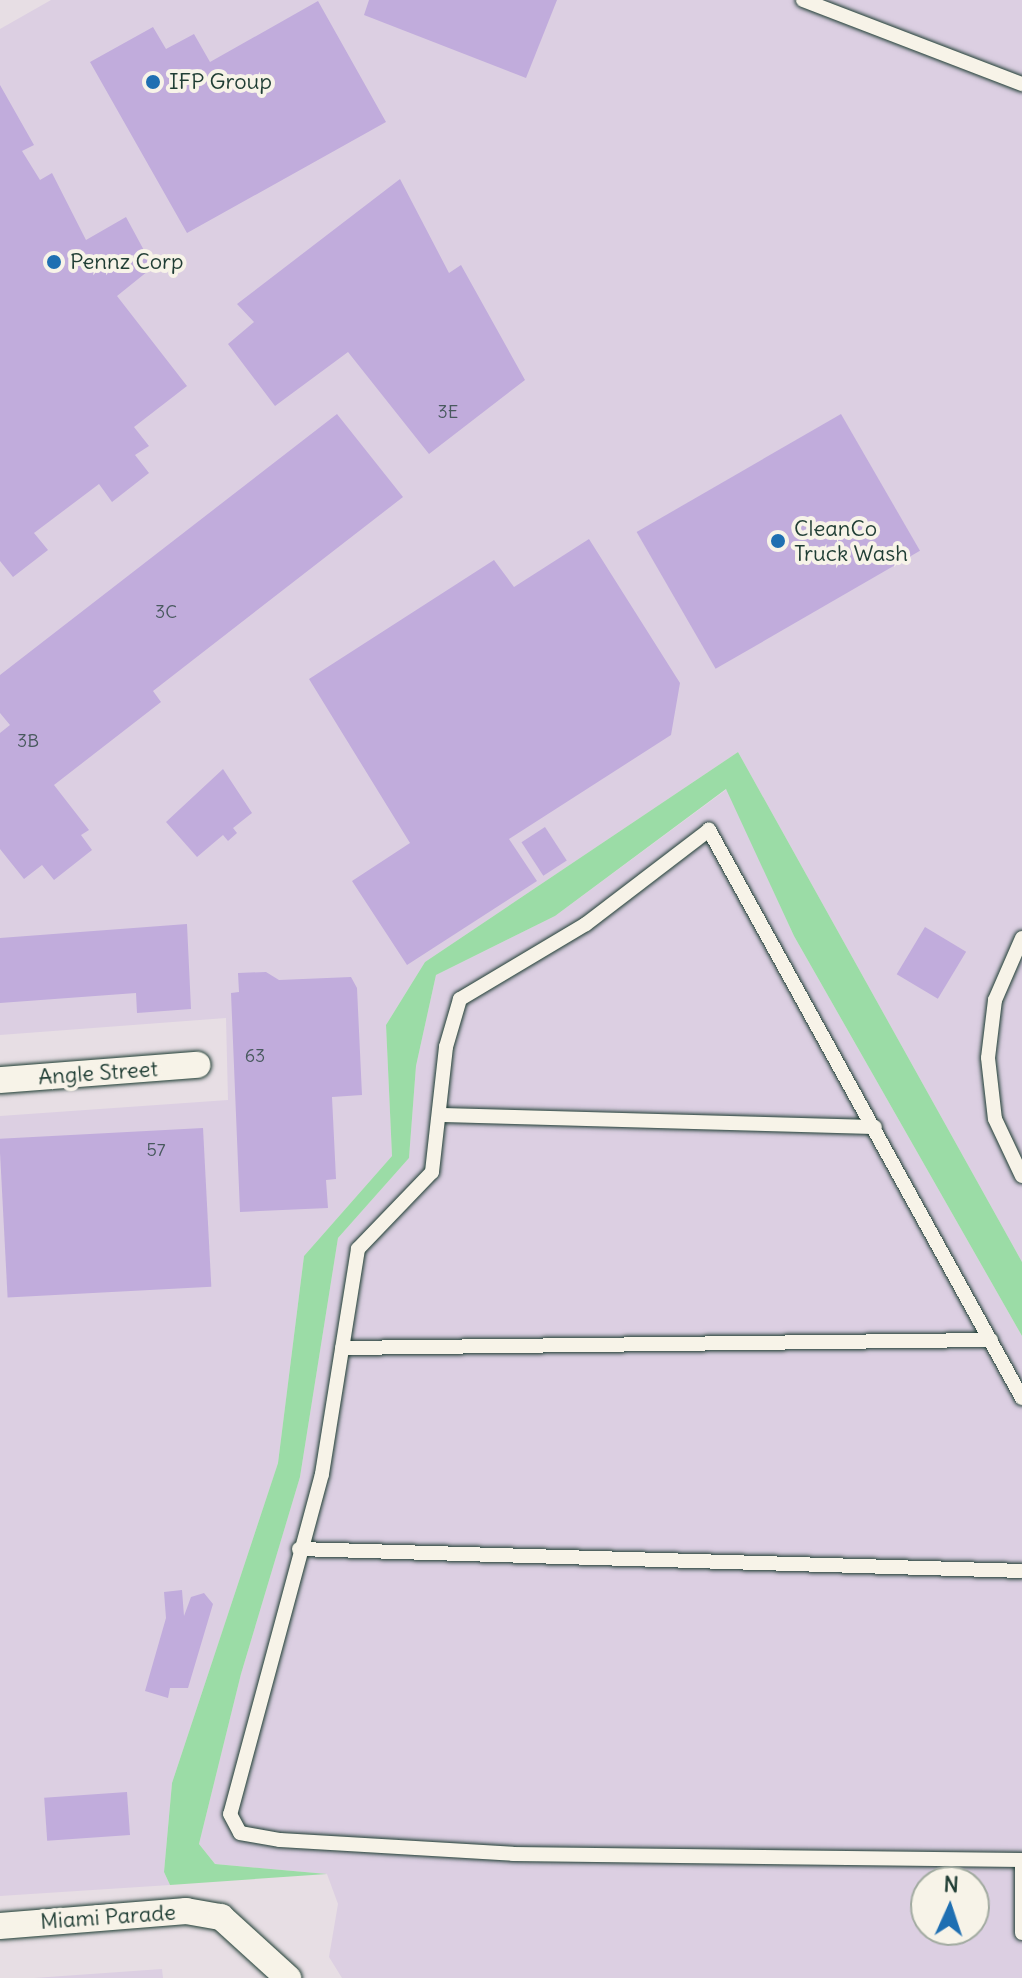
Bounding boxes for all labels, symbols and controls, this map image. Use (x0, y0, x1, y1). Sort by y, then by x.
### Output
place label: IFP Group (169, 69, 272, 95)
marker: IFP Group (144, 73, 162, 91)
place label: Pennz Corp (70, 249, 184, 275)
marker: Pennz Corp (45, 253, 63, 271)
house number: 3E (438, 401, 458, 423)
place label: CleanCo Truck Wash (794, 515, 908, 566)
marker: CleanCo Truck Wash (769, 532, 787, 550)
house number: 3C (155, 601, 177, 623)
house number: 3B (17, 730, 39, 752)
house number: 63 (245, 1045, 265, 1067)
street label: Angle Street (37, 1056, 159, 1090)
house number: 57 (146, 1139, 166, 1161)
north arrow (910, 1866, 990, 1946)
text: N (943, 1870, 959, 1898)
street label: Miami Parade (39, 1899, 177, 1935)

